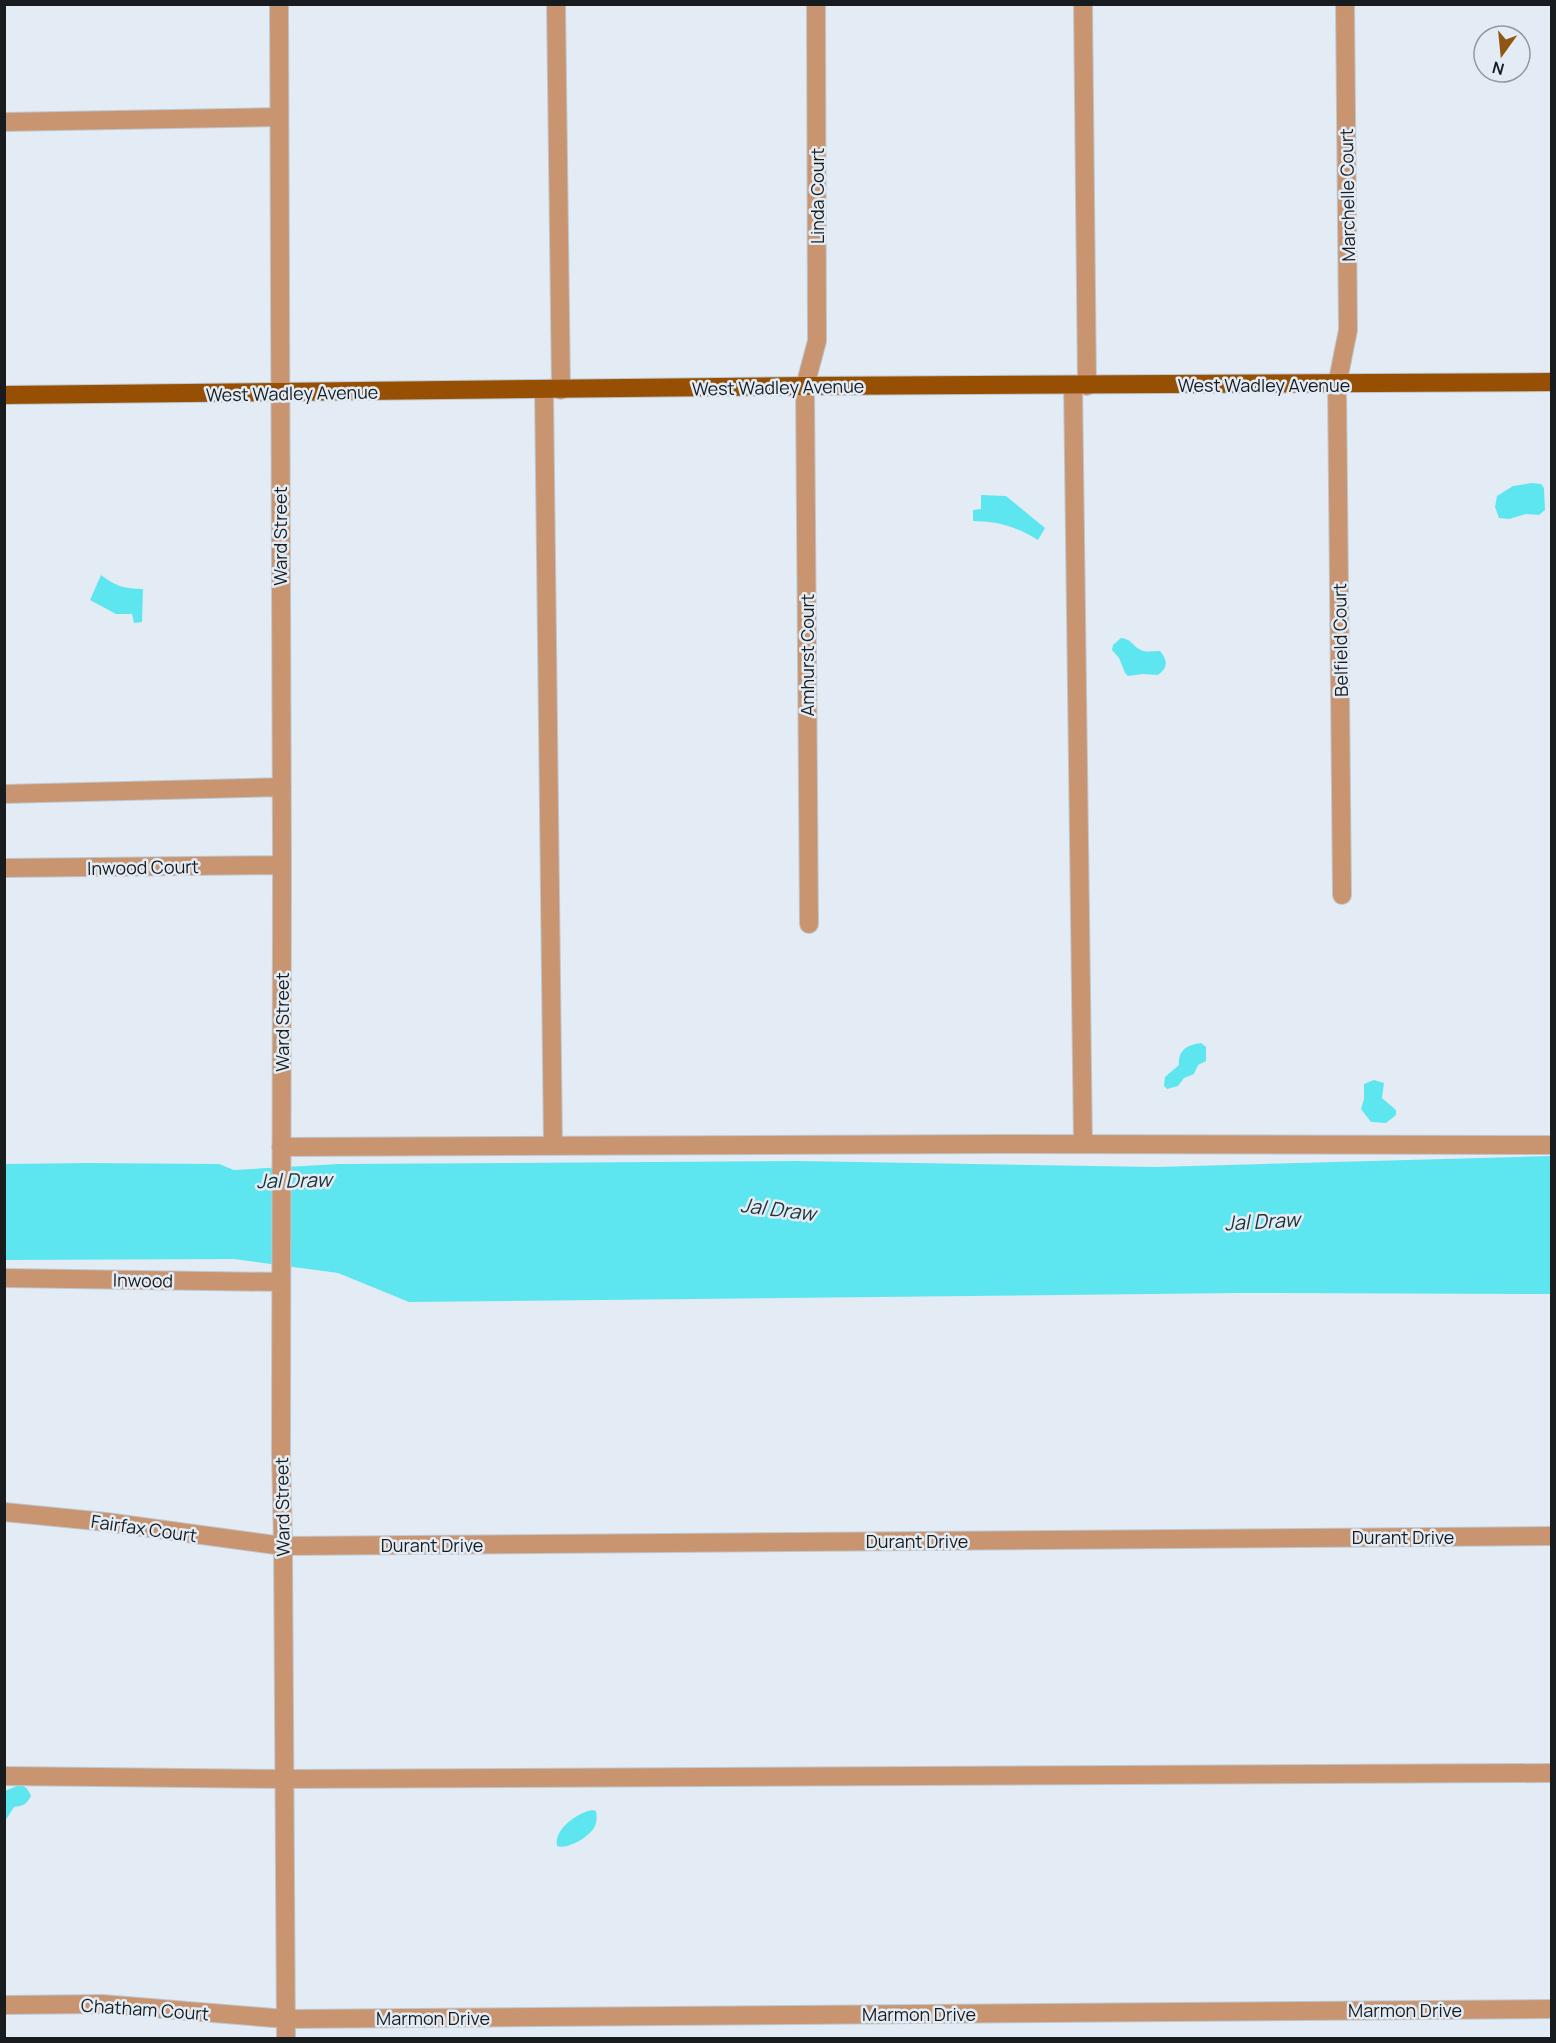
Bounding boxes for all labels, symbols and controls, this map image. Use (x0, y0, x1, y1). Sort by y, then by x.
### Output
north arrow (1472, 24, 1532, 84)
text: N (1490, 56, 1507, 81)
street label: Marchelle Court (1334, 128, 1360, 262)
street label: Linda Court (805, 148, 829, 244)
street label: West Wadley Avenue (692, 373, 864, 401)
street label: West Wadley Avenue (1178, 373, 1350, 397)
street label: West Wadley Avenue (206, 379, 378, 407)
street label: Ward Street (268, 486, 292, 586)
street label: Belfield Court (1327, 583, 1353, 697)
street label: Amhurst Court (795, 594, 819, 716)
street label: Inwood Court (87, 854, 199, 880)
street label: Ward Street (270, 972, 294, 1072)
water label: Jal Draw (256, 1166, 335, 1194)
water label: Jal Draw (739, 1191, 820, 1227)
water label: Jal Draw (1224, 1205, 1303, 1236)
street label: Inwood (113, 1267, 173, 1293)
street label: Ward Street (269, 1457, 295, 1557)
street label: Fairfax Court (90, 1509, 198, 1547)
street label: Durant Drive (1352, 1525, 1454, 1549)
street label: Durant Drive (866, 1529, 968, 1553)
street label: Durant Drive (381, 1533, 483, 1557)
street label: Chatham Court (80, 1993, 210, 2025)
street label: Marmon Drive (1348, 1998, 1462, 2022)
street label: Marmon Drive (862, 2002, 976, 2026)
street label: Marmon Drive (376, 2006, 490, 2030)

